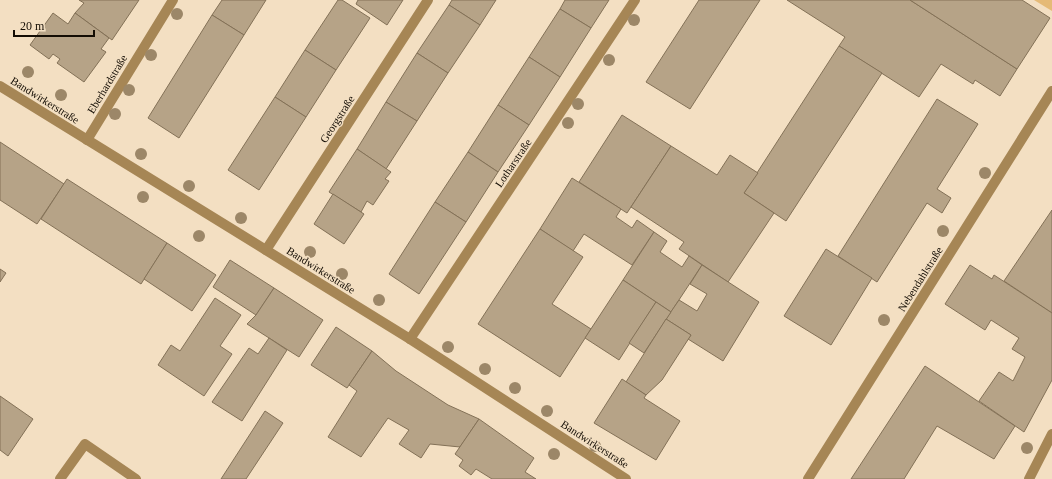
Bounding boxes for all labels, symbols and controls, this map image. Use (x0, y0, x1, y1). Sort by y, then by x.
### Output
scale bar (14, 12, 94, 38)
text: 20 m (20, 19, 45, 33)
street label: Eberhardstraße (85, 52, 129, 116)
street label: Bandwirkerstraße (9, 74, 81, 126)
street label: Georgstraße (317, 93, 357, 145)
street label: Lotharstraße (492, 137, 534, 189)
street label: Bandwirkerstraße (285, 244, 357, 296)
street label: Nebendahlstraße (895, 244, 945, 314)
street label: Bandwirkerstraße (559, 418, 631, 470)

